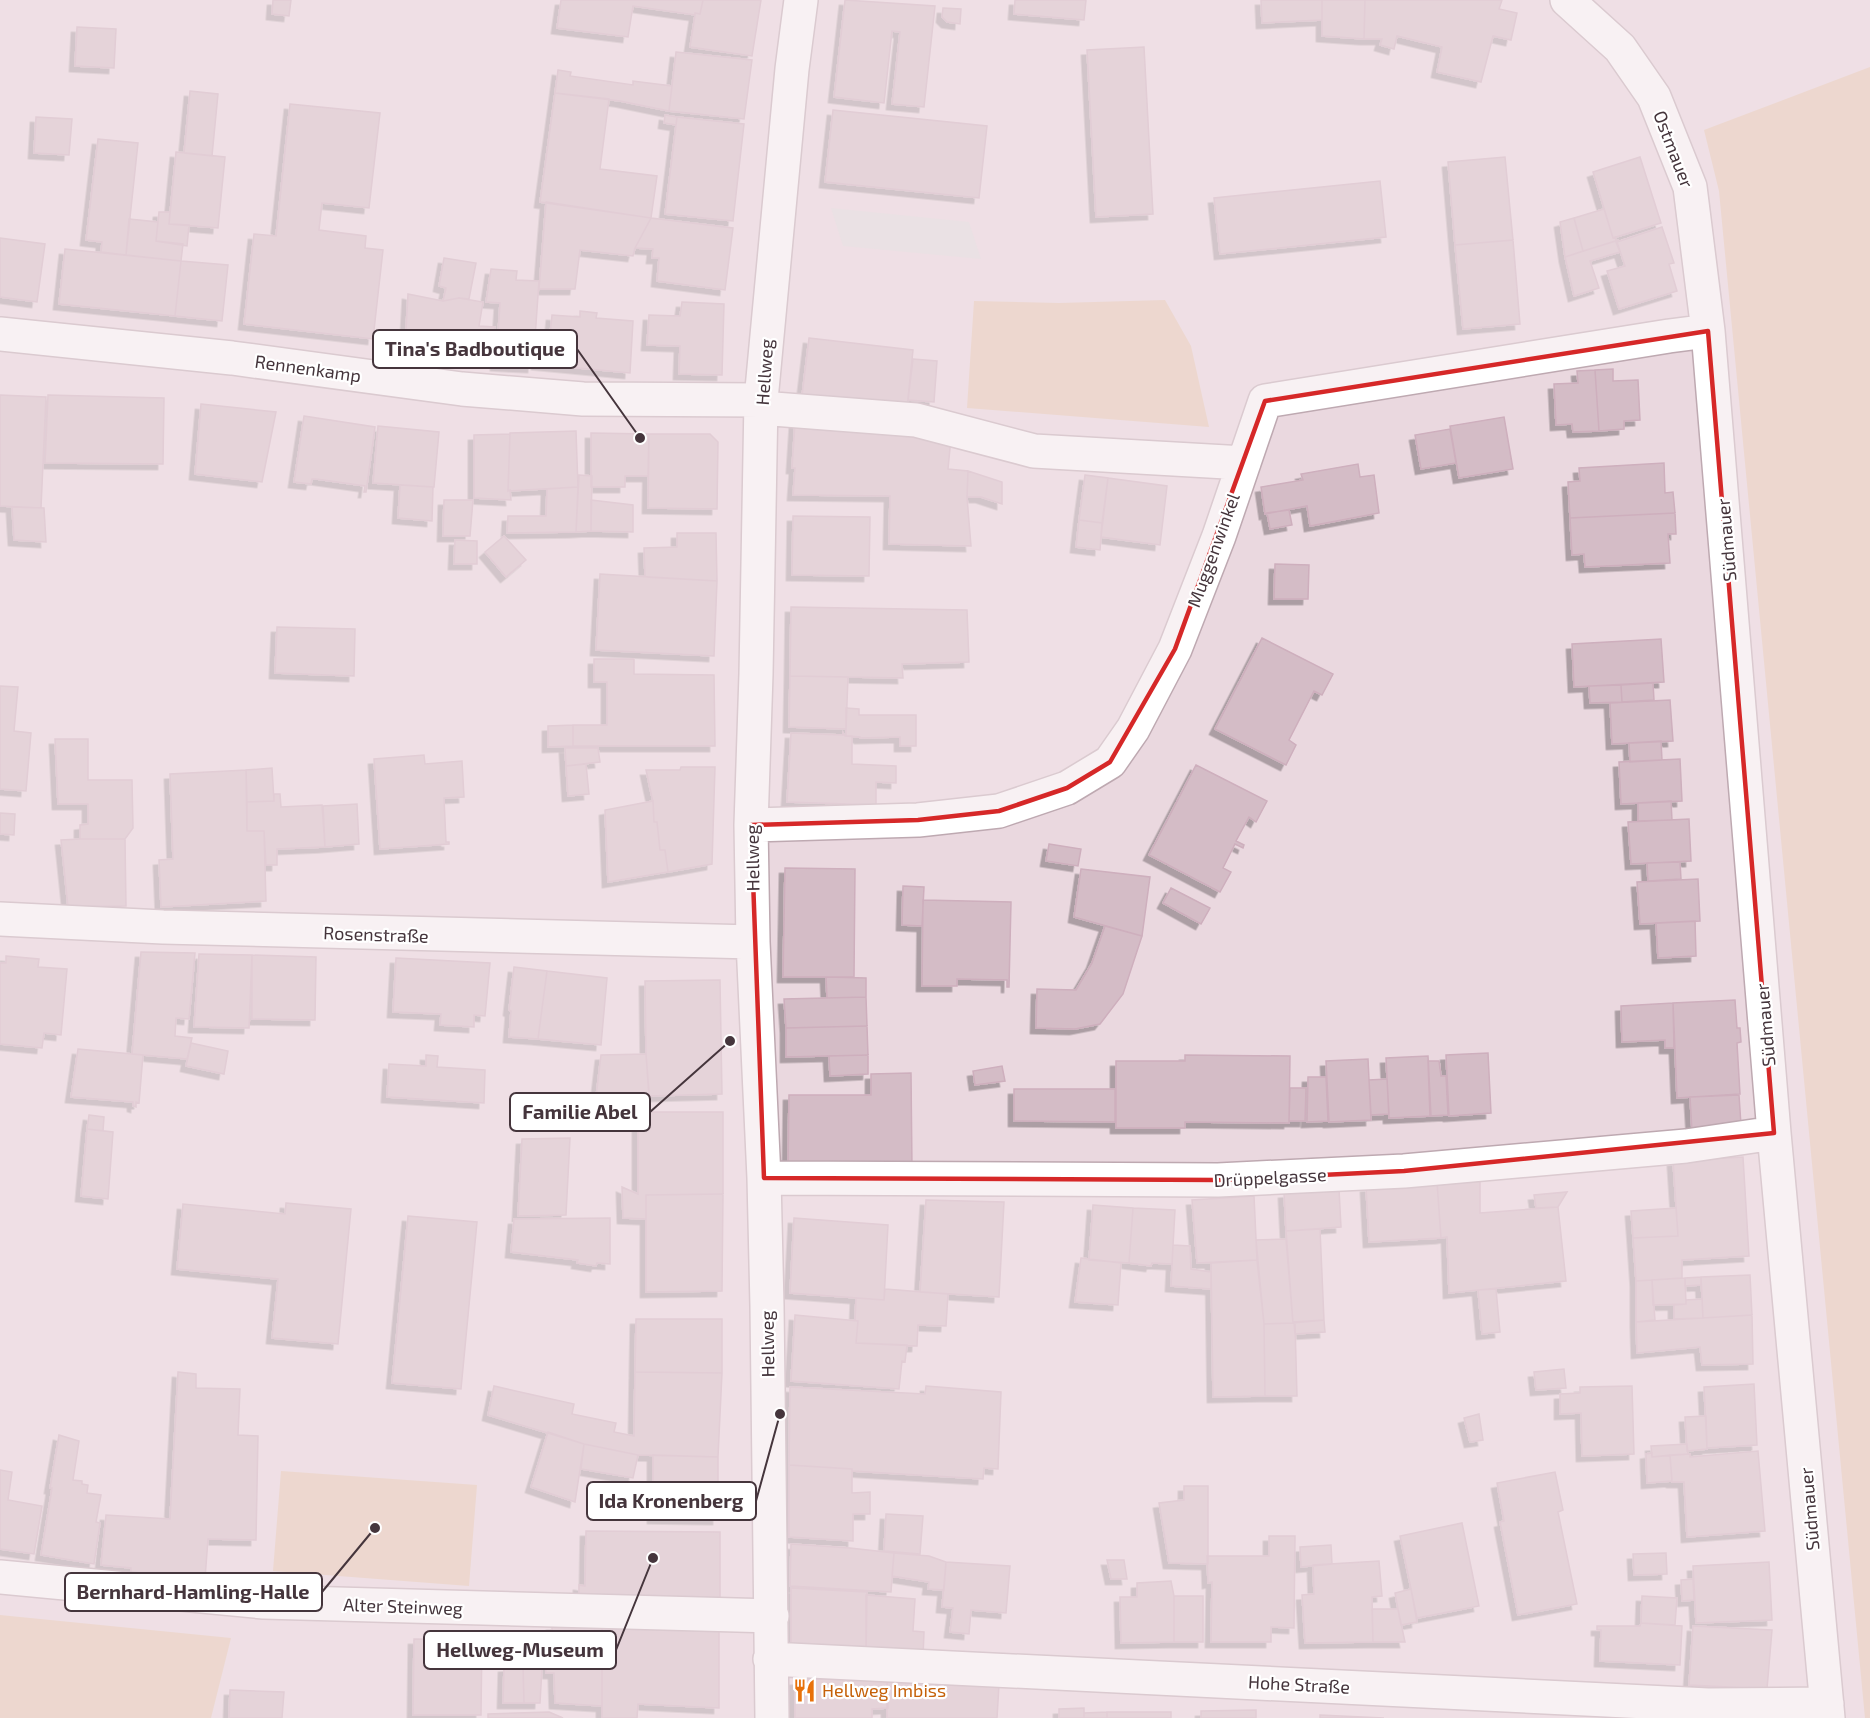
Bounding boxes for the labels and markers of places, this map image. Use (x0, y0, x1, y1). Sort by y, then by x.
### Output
callout: Tina's Badboutique (373, 330, 577, 368)
callout: Familie Abel (510, 1093, 650, 1131)
callout: Ida Kronenberg (587, 1482, 756, 1520)
callout: Bernhard-Hamling-Halle (65, 1573, 322, 1611)
callout: Hellweg-Museum (424, 1631, 616, 1669)
restaurant icon: Hellweg Imbiss (791, 1677, 817, 1703)
place label: Hellweg Imbiss (822, 1679, 946, 1701)

